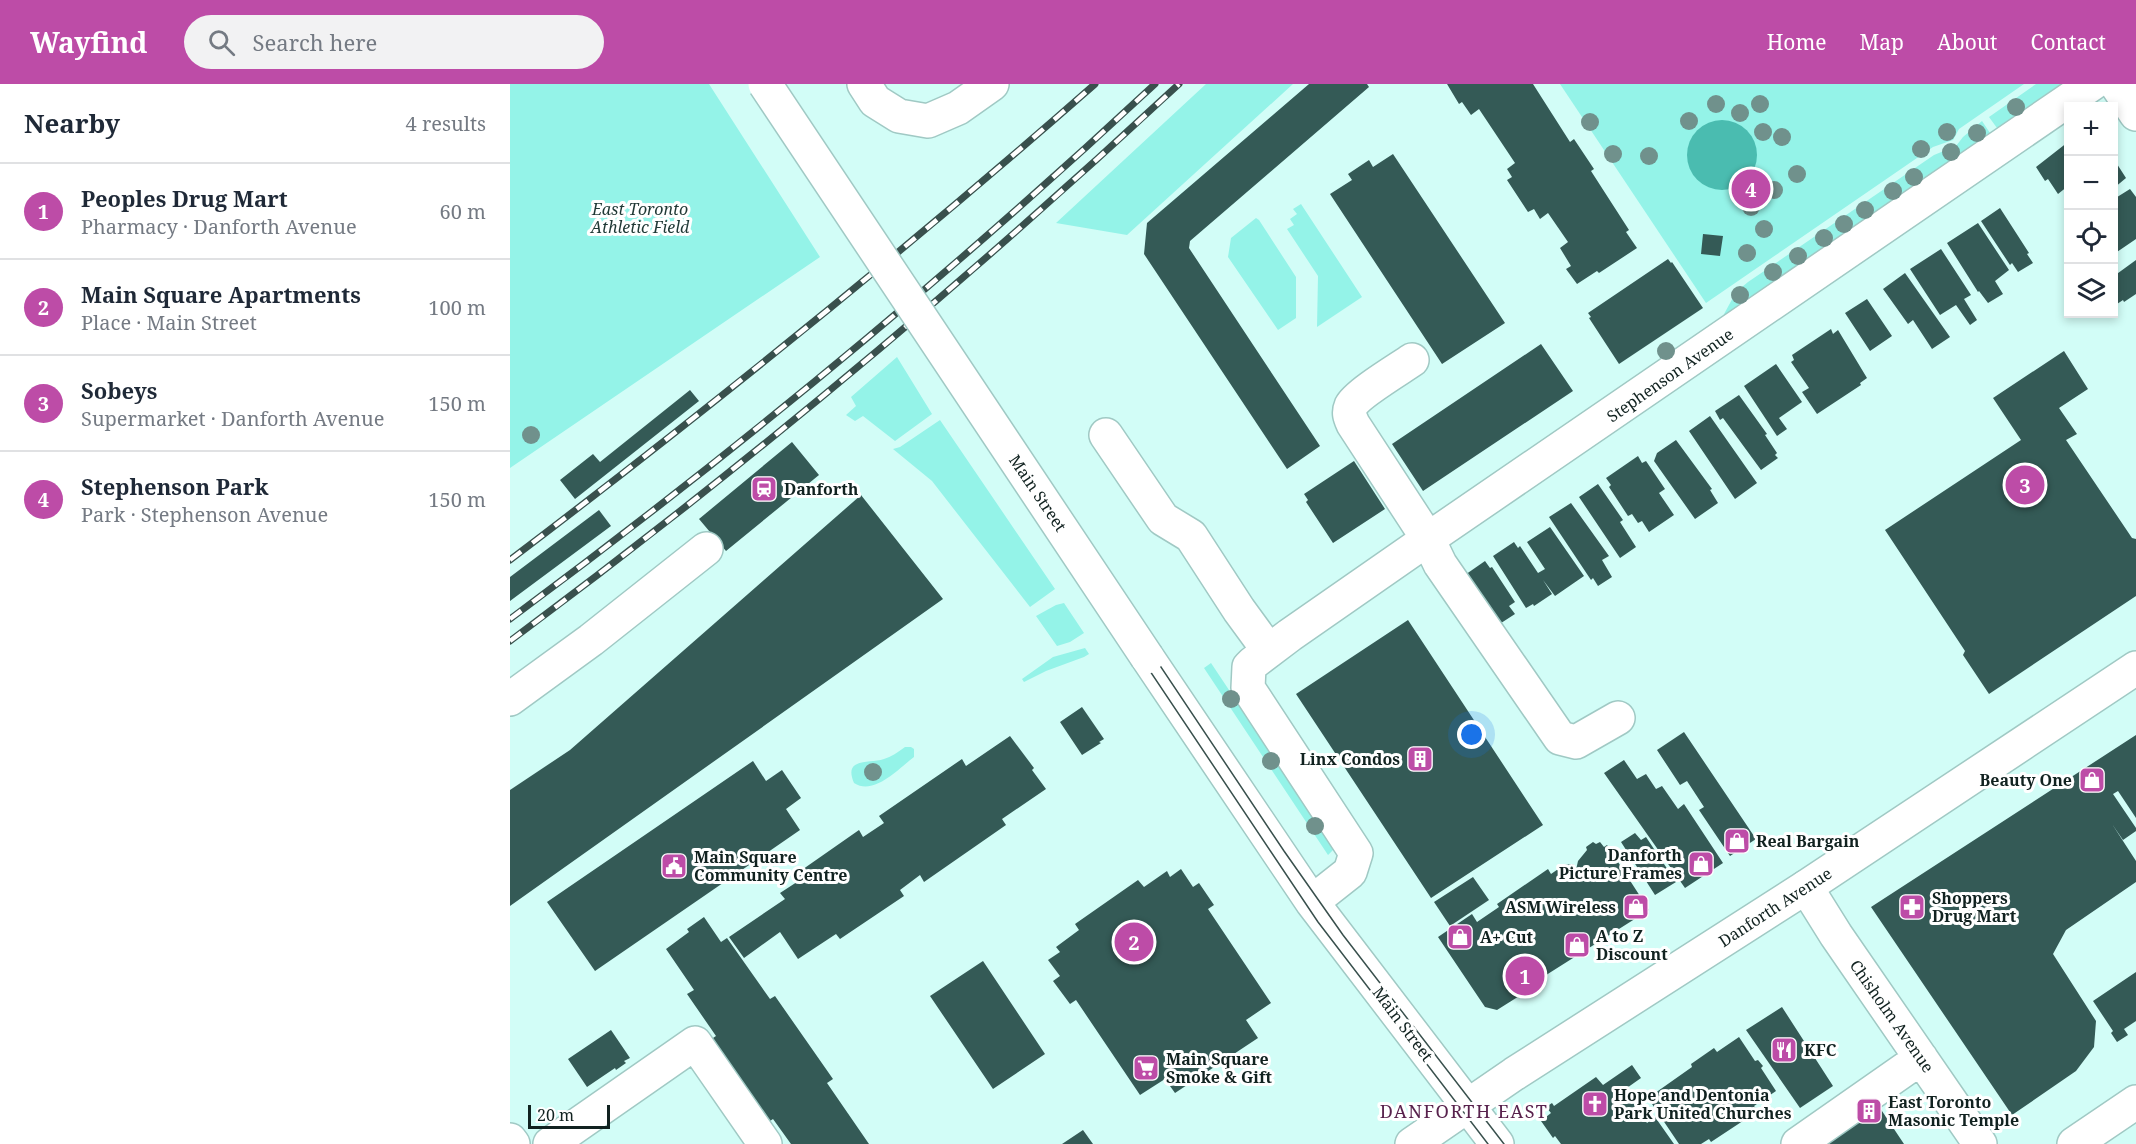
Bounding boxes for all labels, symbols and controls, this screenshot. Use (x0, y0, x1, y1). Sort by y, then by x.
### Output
search box (184, 15, 604, 69)
text: Wayfind (30, 23, 148, 61)
icon: search (205, 26, 238, 59)
text: Search here (253, 27, 377, 57)
text: Home (1767, 28, 1827, 56)
text: Map (1860, 28, 1904, 56)
text: About (1937, 28, 1998, 56)
text: Contact (2031, 28, 2106, 56)
map controls (2064, 102, 2118, 318)
button: + (2064, 102, 2118, 156)
text: Nearby (24, 105, 120, 141)
text: 4 results (406, 110, 486, 137)
button: − (2064, 156, 2118, 210)
pin: 4 (1732, 166, 1770, 212)
text: Peoples Drug Mart (81, 183, 288, 213)
text: 1 (38, 198, 49, 225)
text: 60 m (440, 198, 486, 225)
park label: East Toronto Athletic Field (590, 198, 690, 238)
button: locate (2064, 210, 2118, 264)
text: Pharmacy · Danforth Avenue (81, 213, 357, 240)
button: layers (2064, 264, 2118, 318)
text: Main Square Apartments (81, 279, 361, 309)
text: 2 (38, 294, 49, 321)
text: 100 m (428, 294, 486, 321)
text: Place · Main Street (81, 309, 257, 336)
street label: Stephenson Avenue (1602, 323, 1738, 427)
text: Sobeys (81, 375, 157, 405)
text: 3 (38, 390, 49, 417)
text: 150 m (428, 390, 486, 417)
text: Supermarket · Danforth Avenue (81, 405, 384, 432)
street label: Main Street (1004, 450, 1072, 536)
pin: 3 (2006, 462, 2044, 508)
text: Stephenson Park (81, 471, 269, 501)
station icon: Danforth (749, 474, 779, 504)
place label: Danforth (784, 478, 859, 500)
text: 4 (38, 486, 49, 513)
text: 150 m (428, 486, 486, 513)
text: Park · Stephenson Avenue (81, 501, 328, 528)
your location (1457, 720, 1486, 749)
building icon: Linx Condos (1405, 744, 1435, 774)
place label: Linx Condos (1300, 748, 1400, 770)
shop icon: Beauty One (2077, 765, 2107, 795)
place label: Beauty One (1980, 769, 2072, 791)
shop icon: Real Bargain (1722, 826, 1752, 856)
place label: Real Bargain (1756, 830, 1860, 852)
place label: Danforth Picture Frames (1559, 844, 1682, 884)
place label: Main Square Community Centre (694, 846, 848, 886)
shop icon: Danforth Picture Frames (1686, 849, 1716, 879)
public building icon: Main Square Community Centre (659, 851, 689, 881)
street label: Danforth Avenue (1714, 862, 1836, 952)
place label: Shoppers Drug Mart (1932, 887, 2017, 927)
shop icon: ASM Wireless (1621, 892, 1651, 922)
pharmacy icon: Shoppers Drug Mart (1897, 892, 1927, 922)
place label: ASM Wireless (1505, 896, 1616, 918)
pin: 2 (1114, 920, 1154, 964)
shop icon: A+ Cut (1445, 922, 1475, 952)
place label: A to Z Discount (1596, 925, 1668, 965)
place label: A+ Cut (1480, 926, 1534, 948)
shop icon: A to Z Discount (1562, 930, 1592, 960)
pin: 1 (1506, 954, 1544, 998)
street label: Chisholm Avenue (1845, 955, 1939, 1077)
street label: Main Street (1368, 982, 1439, 1066)
restaurant icon: KFC (1769, 1035, 1799, 1065)
place label: KFC (1804, 1039, 1837, 1061)
place label: Main Square Smoke & Gift (1166, 1048, 1272, 1088)
supermarket icon: Main Square Smoke & Gift (1131, 1053, 1161, 1083)
place label: Hope and Dentonia Park United Churches (1614, 1084, 1792, 1124)
church icon: Hope and Dentonia Park United Churches (1580, 1089, 1610, 1119)
place label: East Toronto Masonic Temple (1888, 1091, 2019, 1131)
building icon: East Toronto Masonic Temple (1854, 1096, 1884, 1126)
district label: DANFORTH EAST (1380, 1099, 1548, 1123)
scale bar (528, 1102, 610, 1130)
text: 20 m (537, 1104, 574, 1126)

